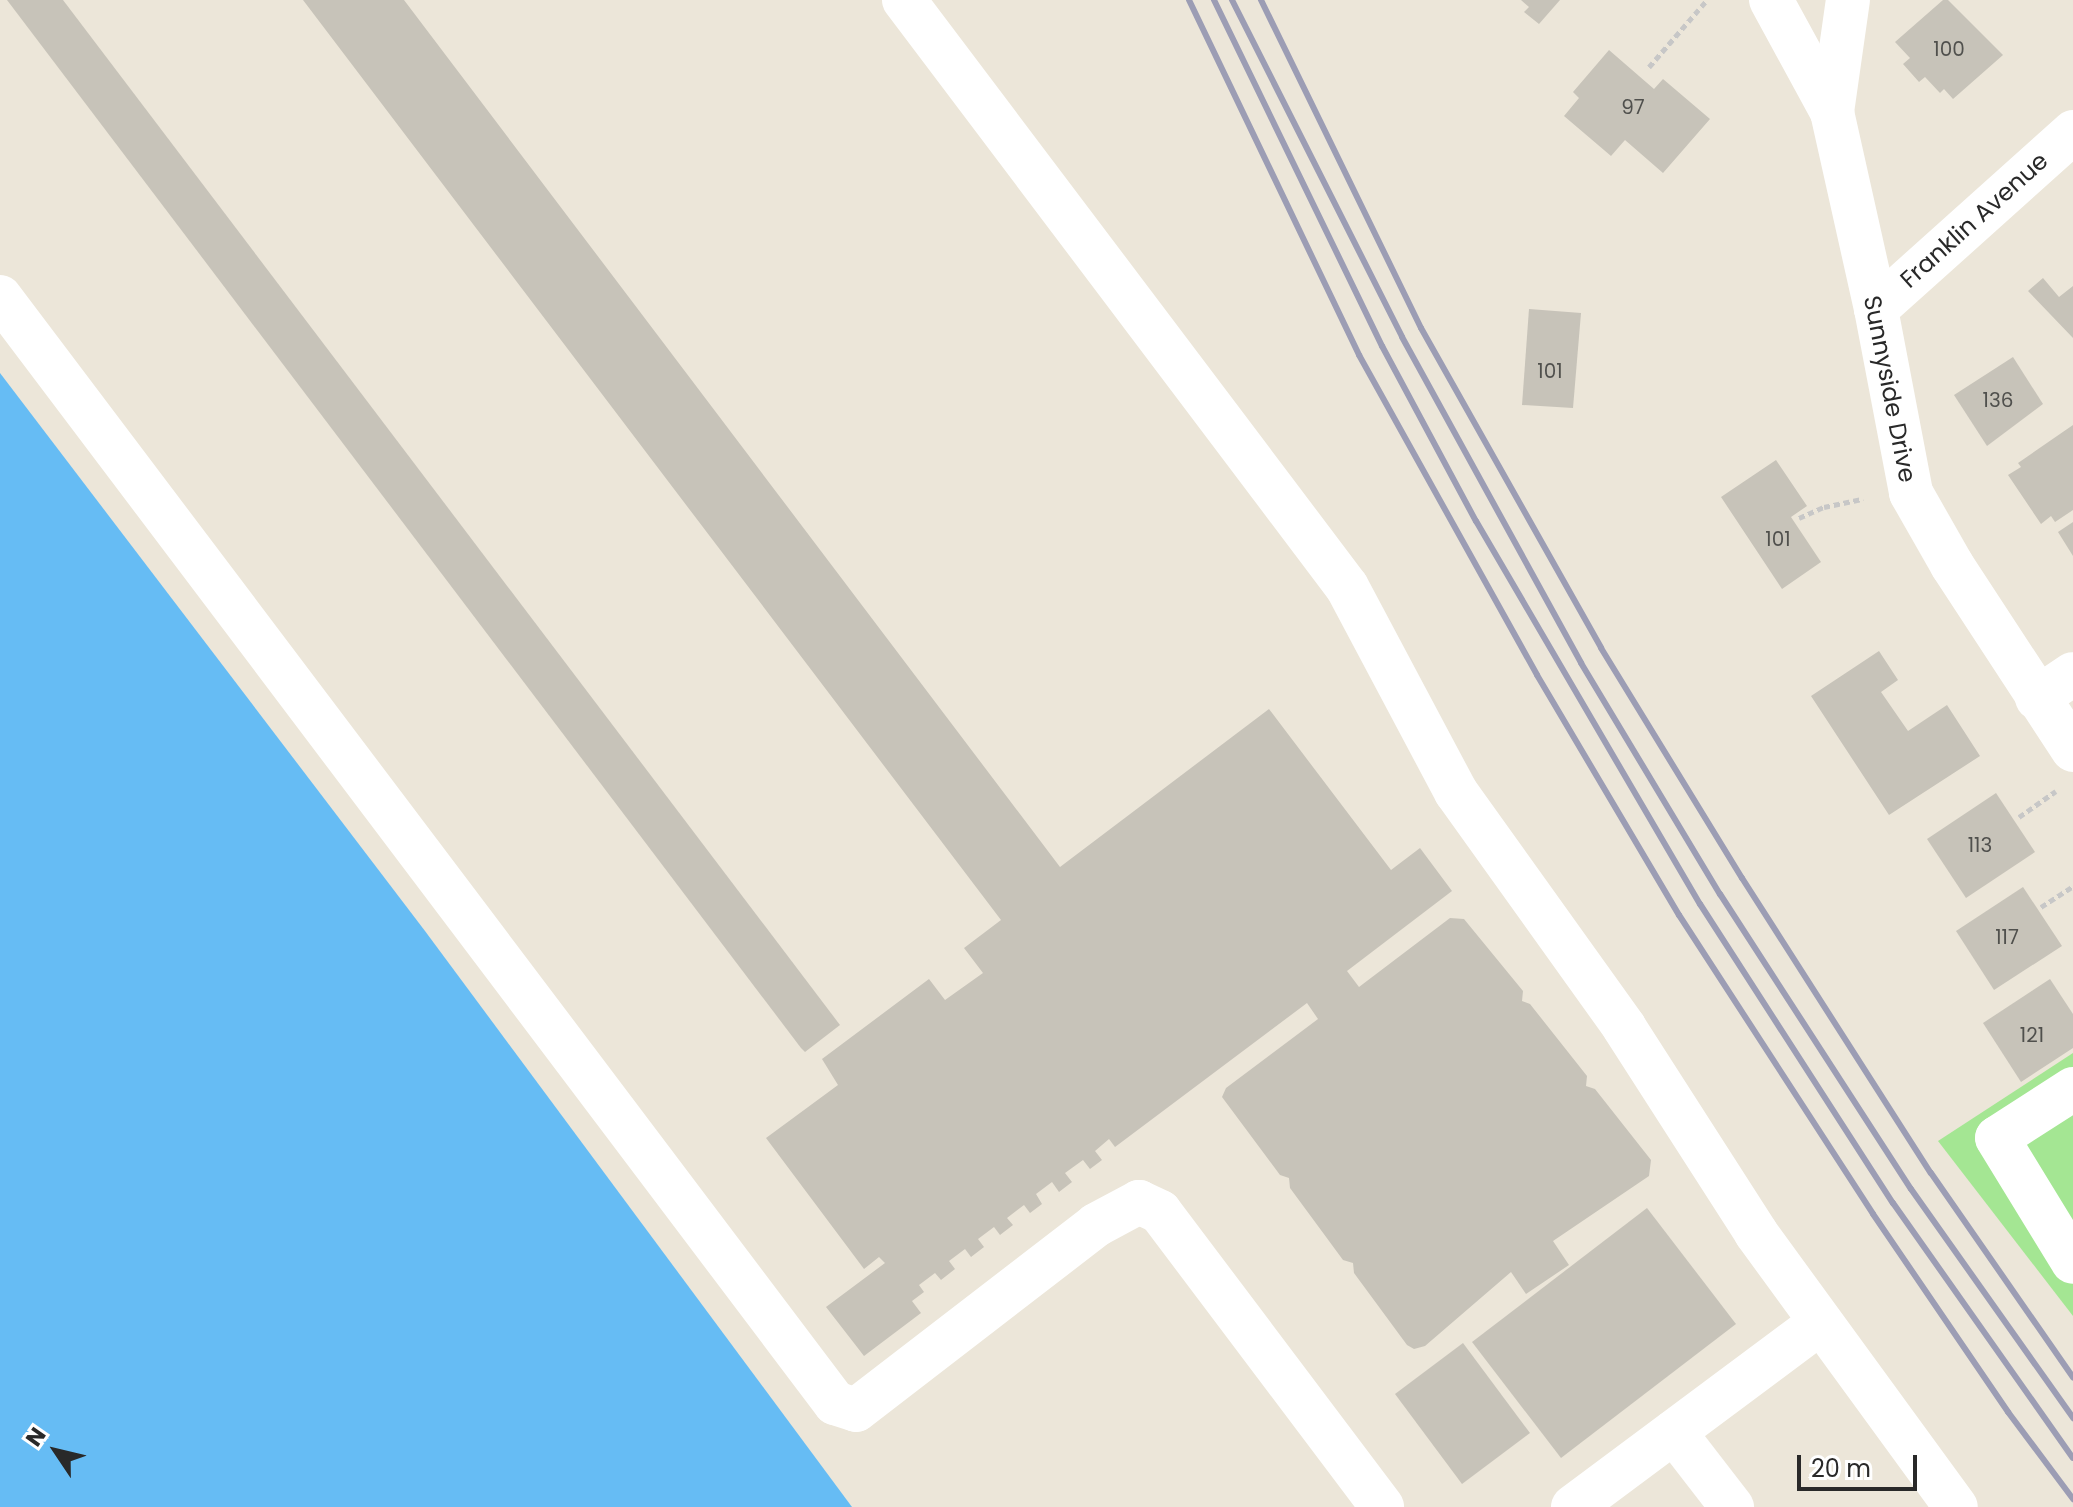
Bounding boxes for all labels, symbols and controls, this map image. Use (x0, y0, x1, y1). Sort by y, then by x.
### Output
house number: 100 (1933, 37, 1965, 61)
house number: 97 (1621, 95, 1645, 119)
street label: Franklin Avenue (1894, 146, 2054, 294)
street label: Sunnyside Drive (1858, 293, 1922, 485)
house number: 101 (1537, 359, 1563, 383)
house number: 136 (1983, 388, 2013, 412)
house number: 101 (1765, 527, 1791, 551)
house number: 113 (1968, 833, 1992, 857)
house number: 117 (1995, 925, 2019, 949)
house number: 121 (2020, 1023, 2044, 1047)
north arrow (16, 1411, 96, 1491)
text: N (18, 1421, 53, 1453)
scale bar (1801, 1439, 1921, 1489)
text: 20 m (1811, 1452, 1871, 1485)

